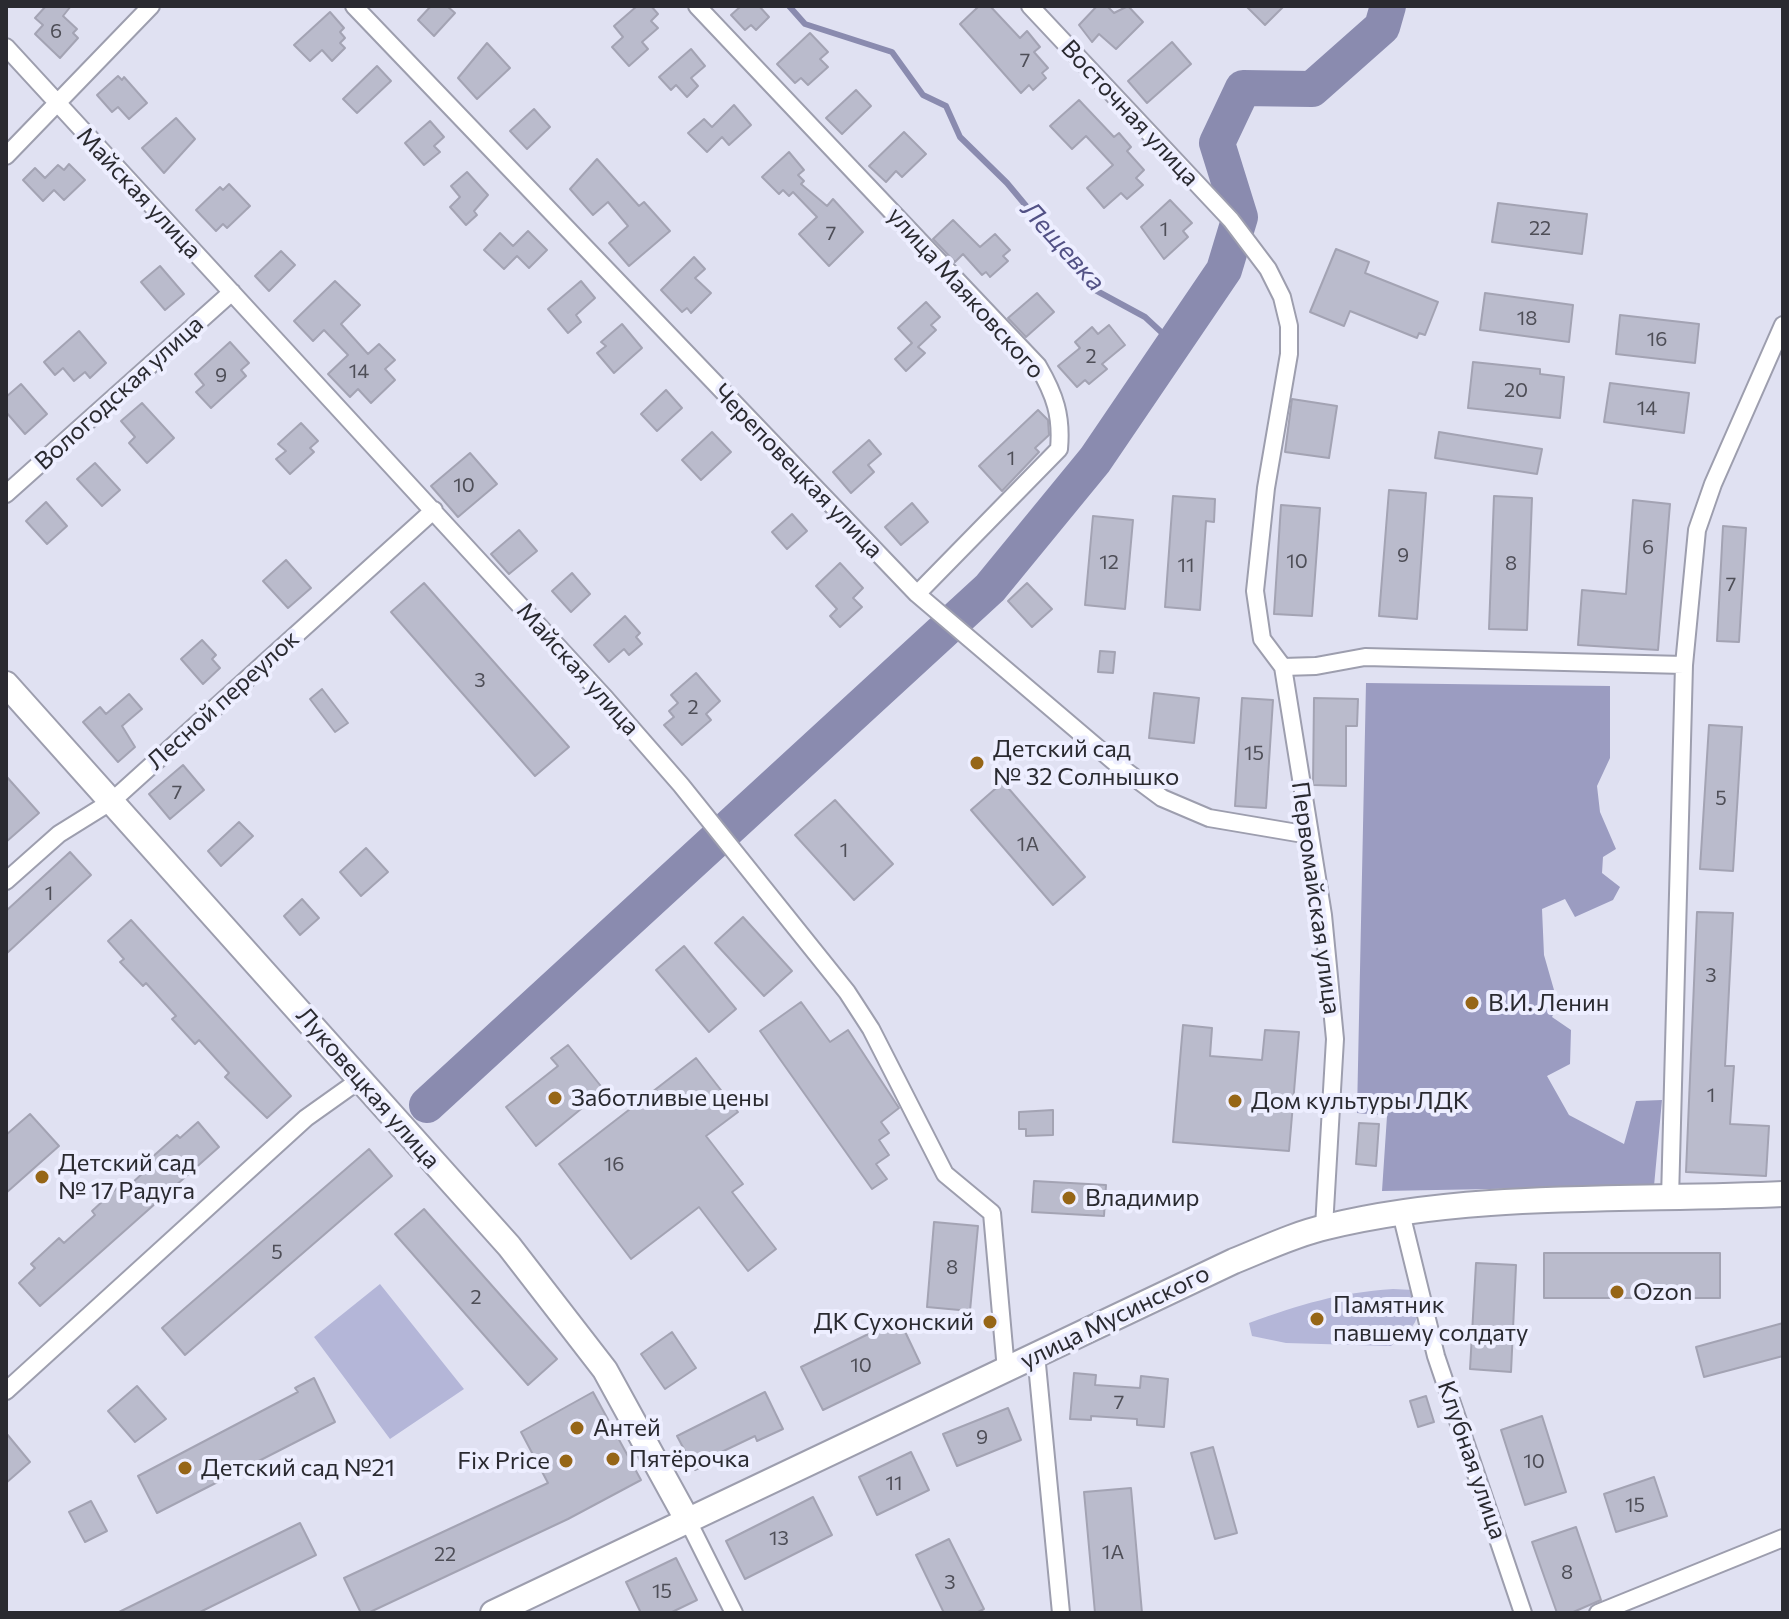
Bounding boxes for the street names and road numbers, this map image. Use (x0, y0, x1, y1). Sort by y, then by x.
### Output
street label: Восточная улица (1055, 34, 1205, 192)
street label: Майская улица (71, 121, 207, 265)
street label: улица Маяковского (881, 201, 1051, 385)
street label: Вологодская улица (29, 310, 209, 476)
street label: Череповецкая улица (707, 378, 889, 564)
street label: Майская улица (511, 597, 645, 741)
street label: Лесной переулок (141, 624, 305, 776)
street label: Первомайская улица (1285, 780, 1347, 1016)
street label: Луковецкая улица (290, 1001, 446, 1175)
street label: улица Мусинского (1016, 1259, 1214, 1375)
street label: Клубная улица (1431, 1377, 1513, 1543)

